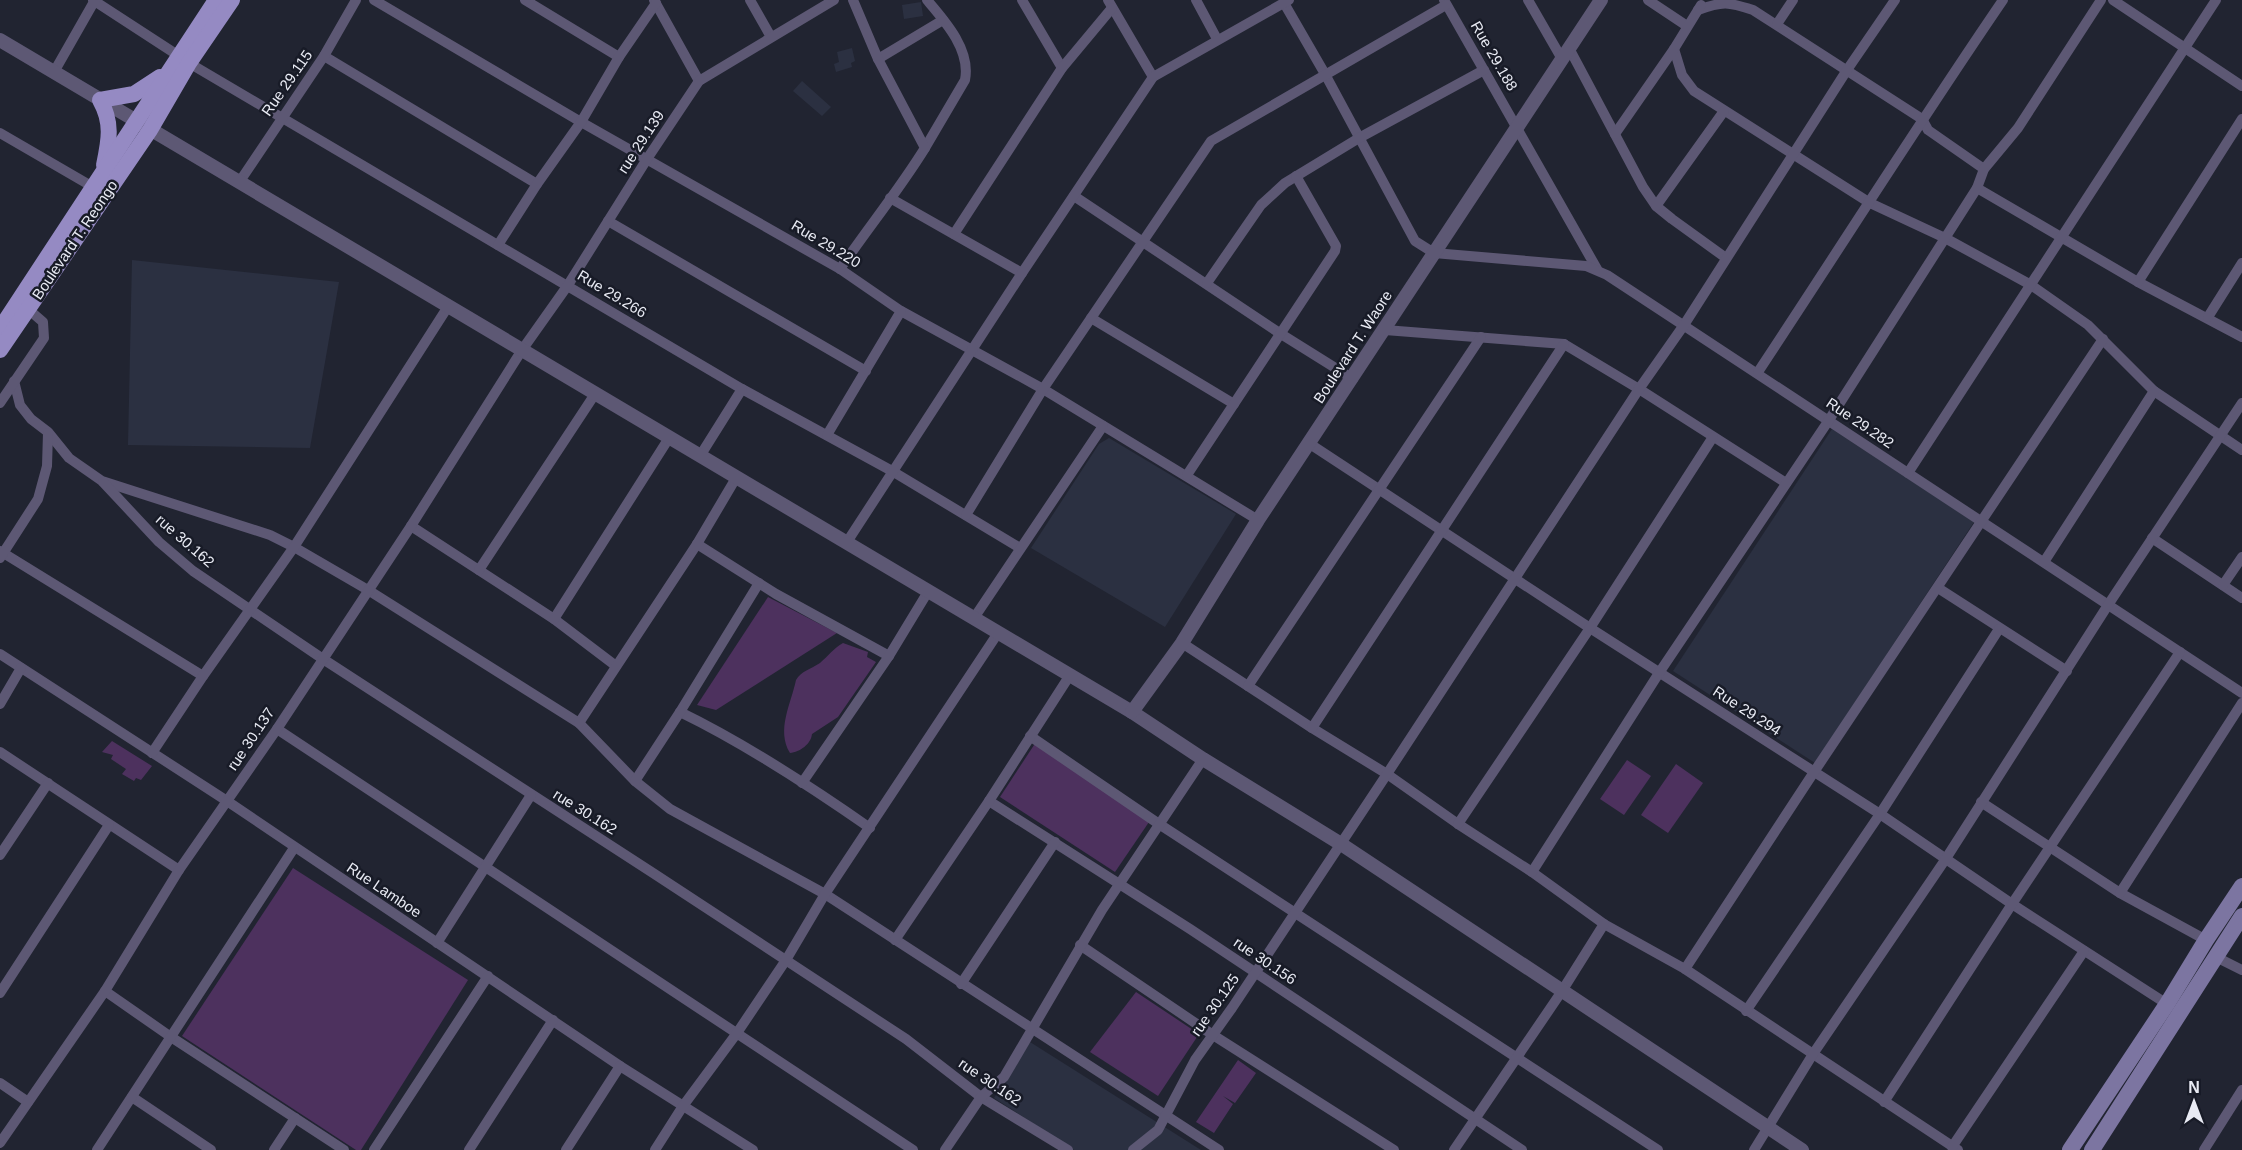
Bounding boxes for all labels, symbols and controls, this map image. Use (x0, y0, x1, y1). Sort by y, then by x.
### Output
street label: Rue 29.188 (1468, 18, 1521, 94)
street label: Rue 29.115 (258, 47, 315, 119)
street label: rue 29.139 (614, 107, 667, 176)
street label: Boulevard T. Reongo (28, 177, 121, 302)
street label: Rue 29.220 (789, 216, 864, 271)
street label: Rue 29.266 (575, 266, 650, 321)
street label: Boulevard T. Waore (1310, 287, 1395, 406)
street label: Rue 29.282 (1823, 394, 1897, 451)
street label: rue 30.162 (153, 511, 218, 571)
street label: Rue 29.294 (1710, 682, 1784, 739)
street label: rue 30.137 (223, 704, 278, 773)
street label: rue 30.162 (550, 785, 620, 838)
street label: Rue Lamboe (344, 859, 425, 921)
street label: rue 30.156 (1231, 933, 1300, 988)
street label: rue 30.125 (1187, 970, 1242, 1039)
street label: rue 30.162 (956, 1054, 1025, 1109)
north arrow (2164, 1072, 2224, 1132)
text: N (2188, 1079, 2200, 1096)

